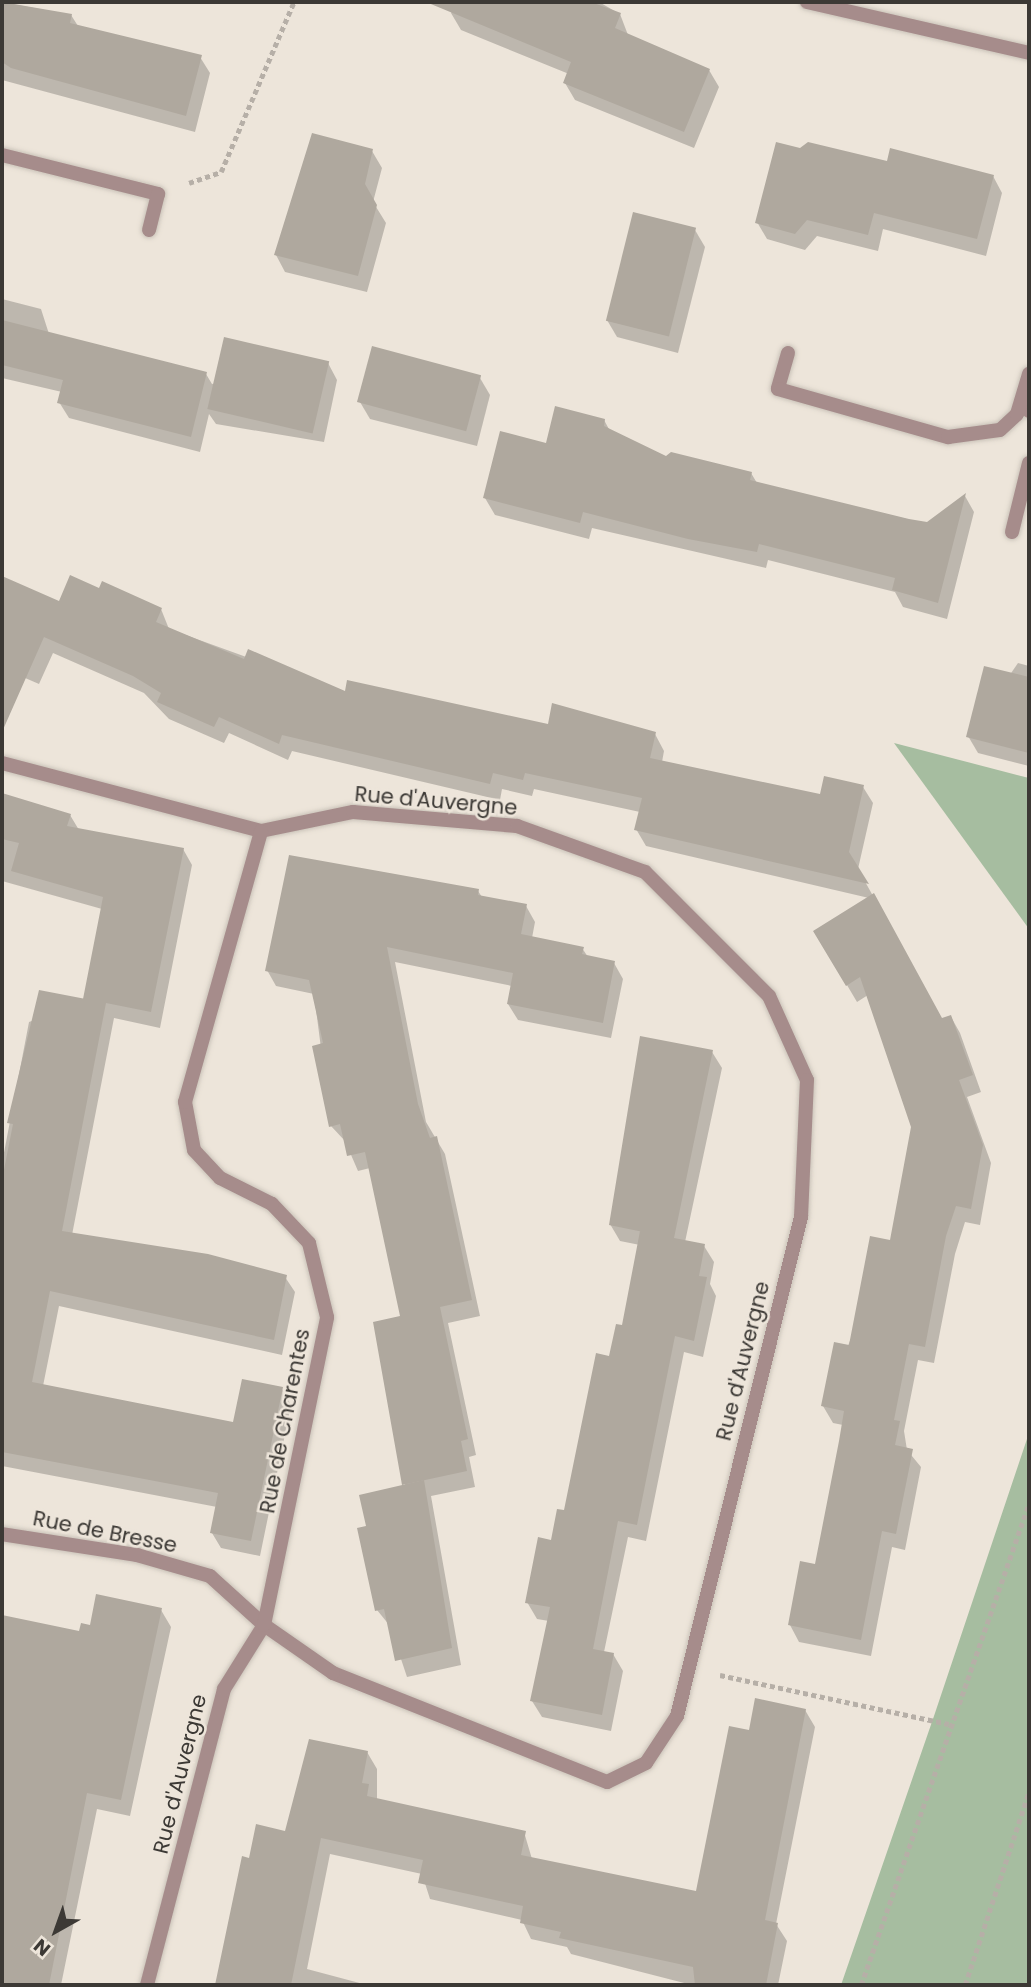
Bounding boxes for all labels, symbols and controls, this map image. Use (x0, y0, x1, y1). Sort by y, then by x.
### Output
street label: Rue d'Auvergne (354, 781, 518, 821)
street label: Rue d'Auvergne (711, 1279, 775, 1443)
street label: Rue de Charentes (255, 1327, 315, 1515)
street label: Rue de Bresse (31, 1506, 179, 1558)
street label: Rue d'Auvergne (148, 1692, 212, 1856)
north arrow (21, 1896, 91, 1966)
text: N (28, 1933, 56, 1962)

